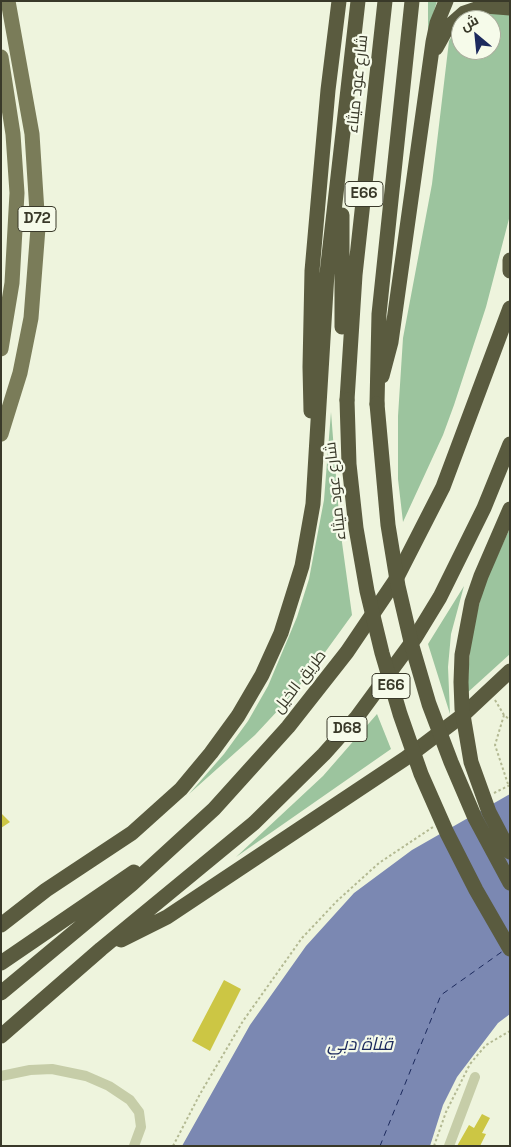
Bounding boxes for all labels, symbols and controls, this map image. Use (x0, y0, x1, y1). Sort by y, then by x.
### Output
north arrow (451, 10, 501, 60)
text: ش (457, 10, 482, 35)
street label: شارع عود ميثاء (343, 34, 373, 134)
road number: E66 (345, 182, 383, 206)
road number: D72 (18, 206, 56, 232)
street label: شارع عود ميثاء (321, 441, 351, 541)
street label: طريق الخيل (269, 647, 331, 717)
road number: E66 (372, 674, 410, 698)
road number: D68 (327, 716, 367, 742)
water label: قناة دبي (327, 1034, 393, 1056)

